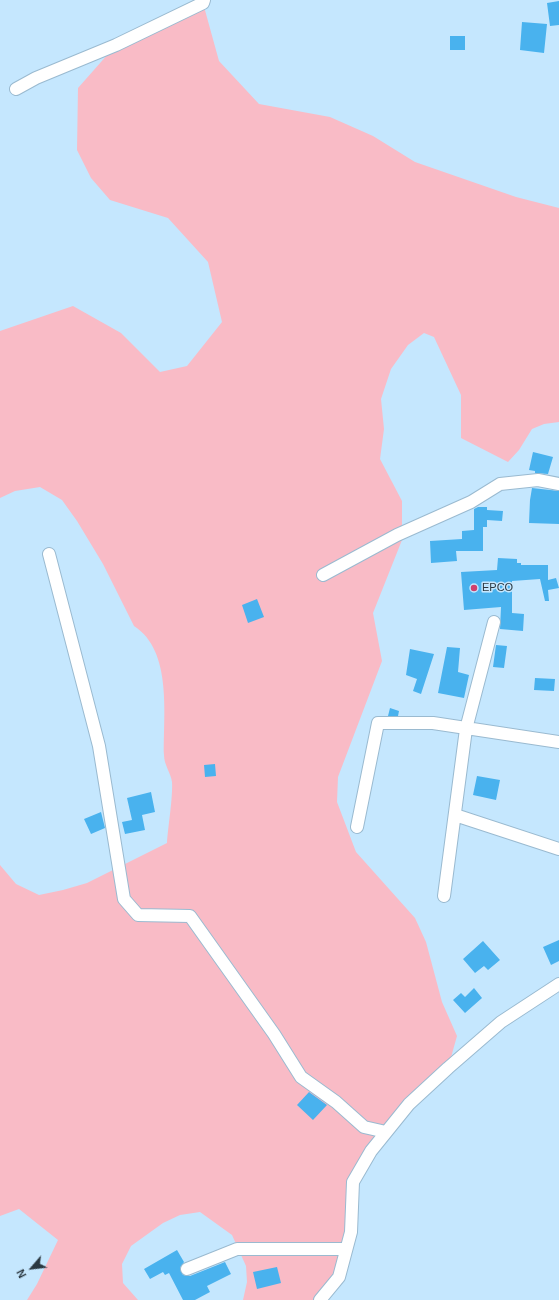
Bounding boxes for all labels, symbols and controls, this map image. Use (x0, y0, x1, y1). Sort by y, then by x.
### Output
place label: EPCO (482, 581, 513, 595)
marker: EPCO (469, 583, 479, 593)
north arrow (12, 1248, 52, 1288)
text: N (14, 1267, 29, 1280)

